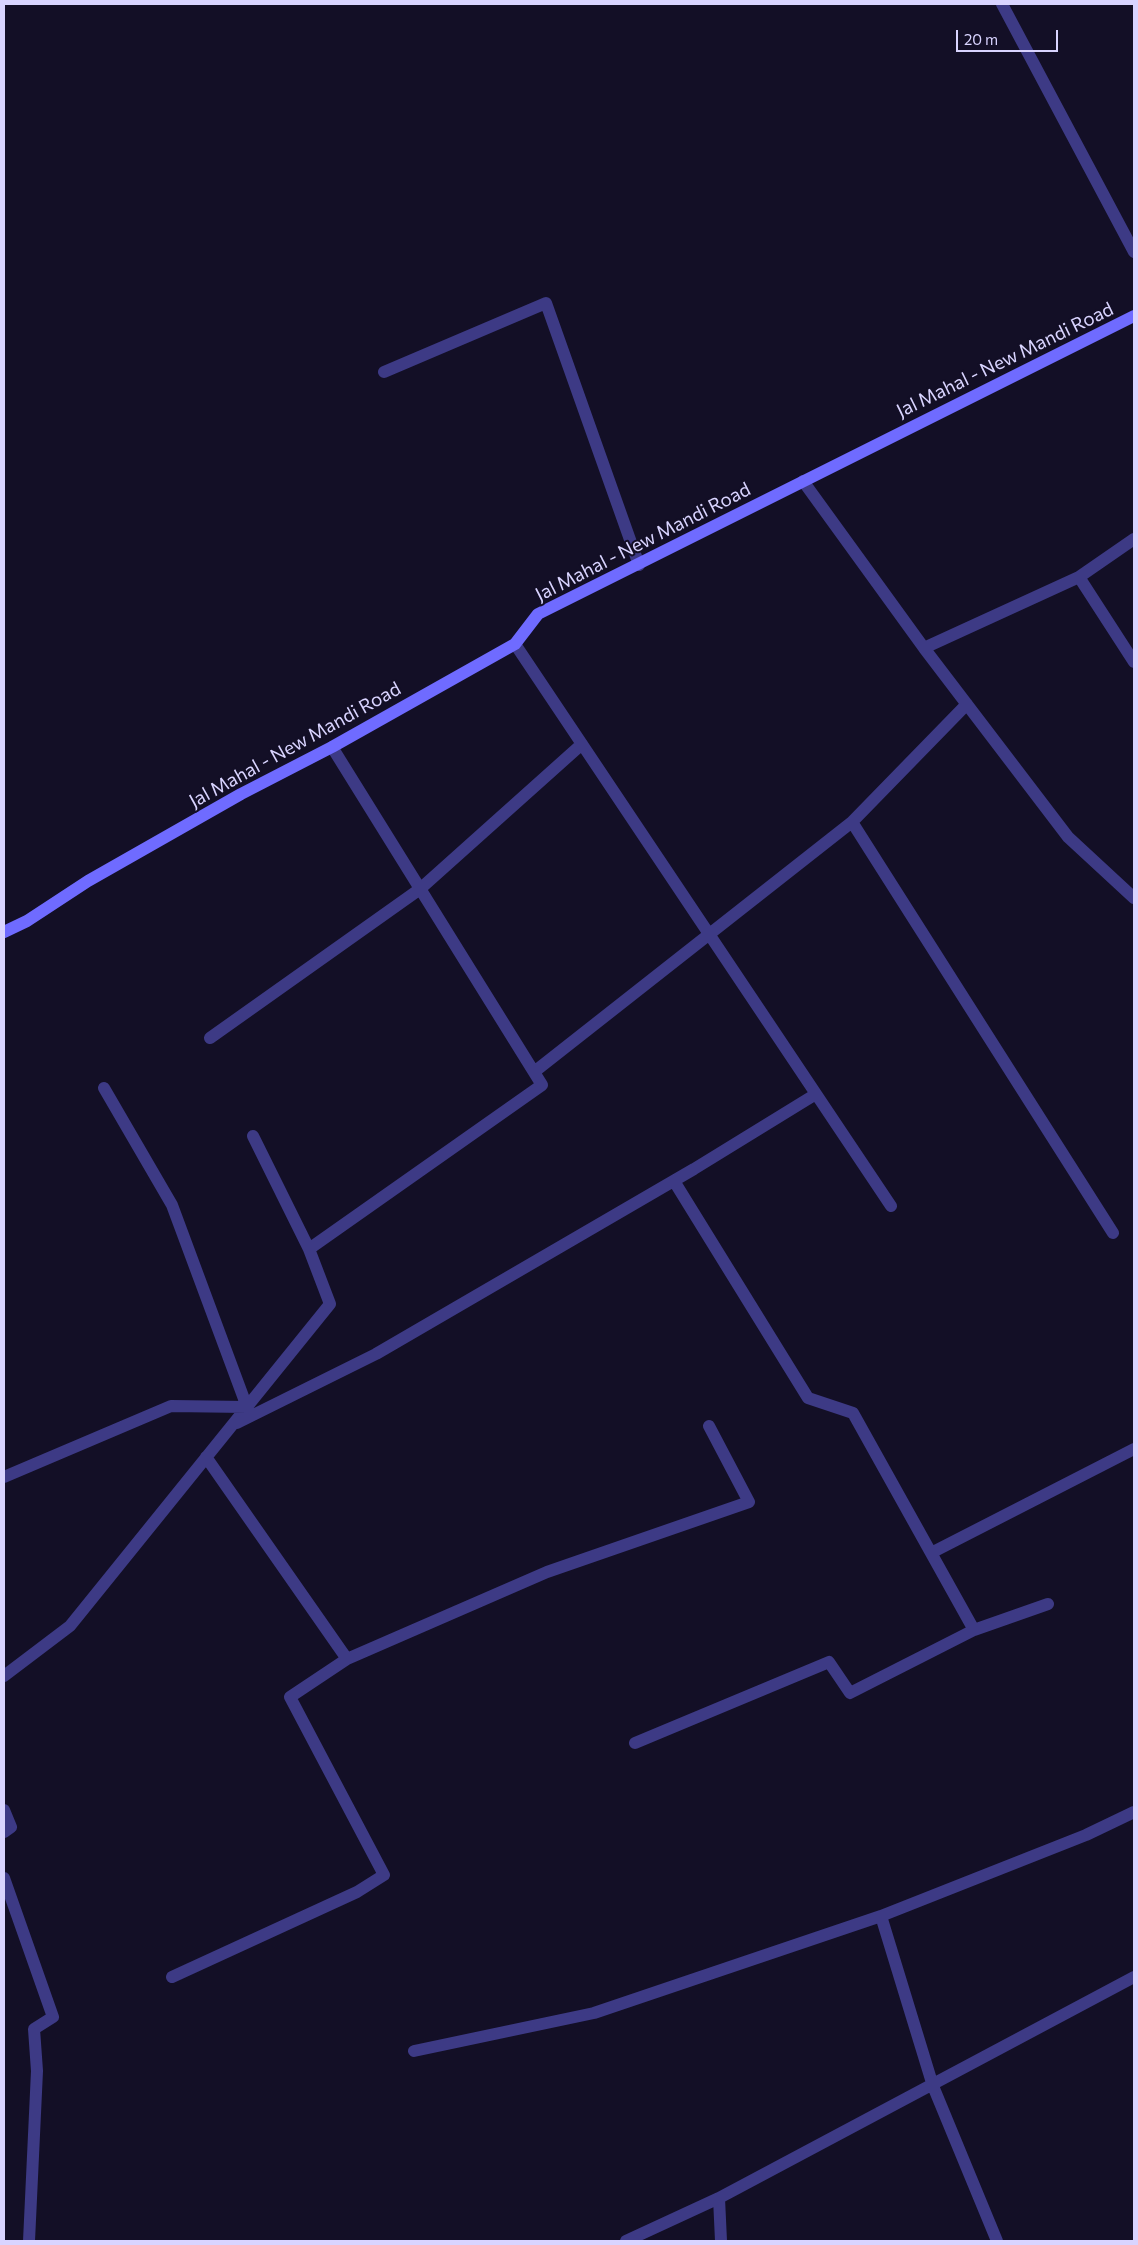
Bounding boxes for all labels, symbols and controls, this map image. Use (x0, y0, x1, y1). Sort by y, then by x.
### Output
scale bar (958, 20, 1060, 52)
text: 20 m (964, 30, 998, 48)
street label: Jal Mahal - New Mandi Road (893, 297, 1117, 423)
street label: Jal Mahal - New Mandi Road (532, 478, 754, 606)
street label: Jal Mahal - New Mandi Road (185, 677, 405, 813)

